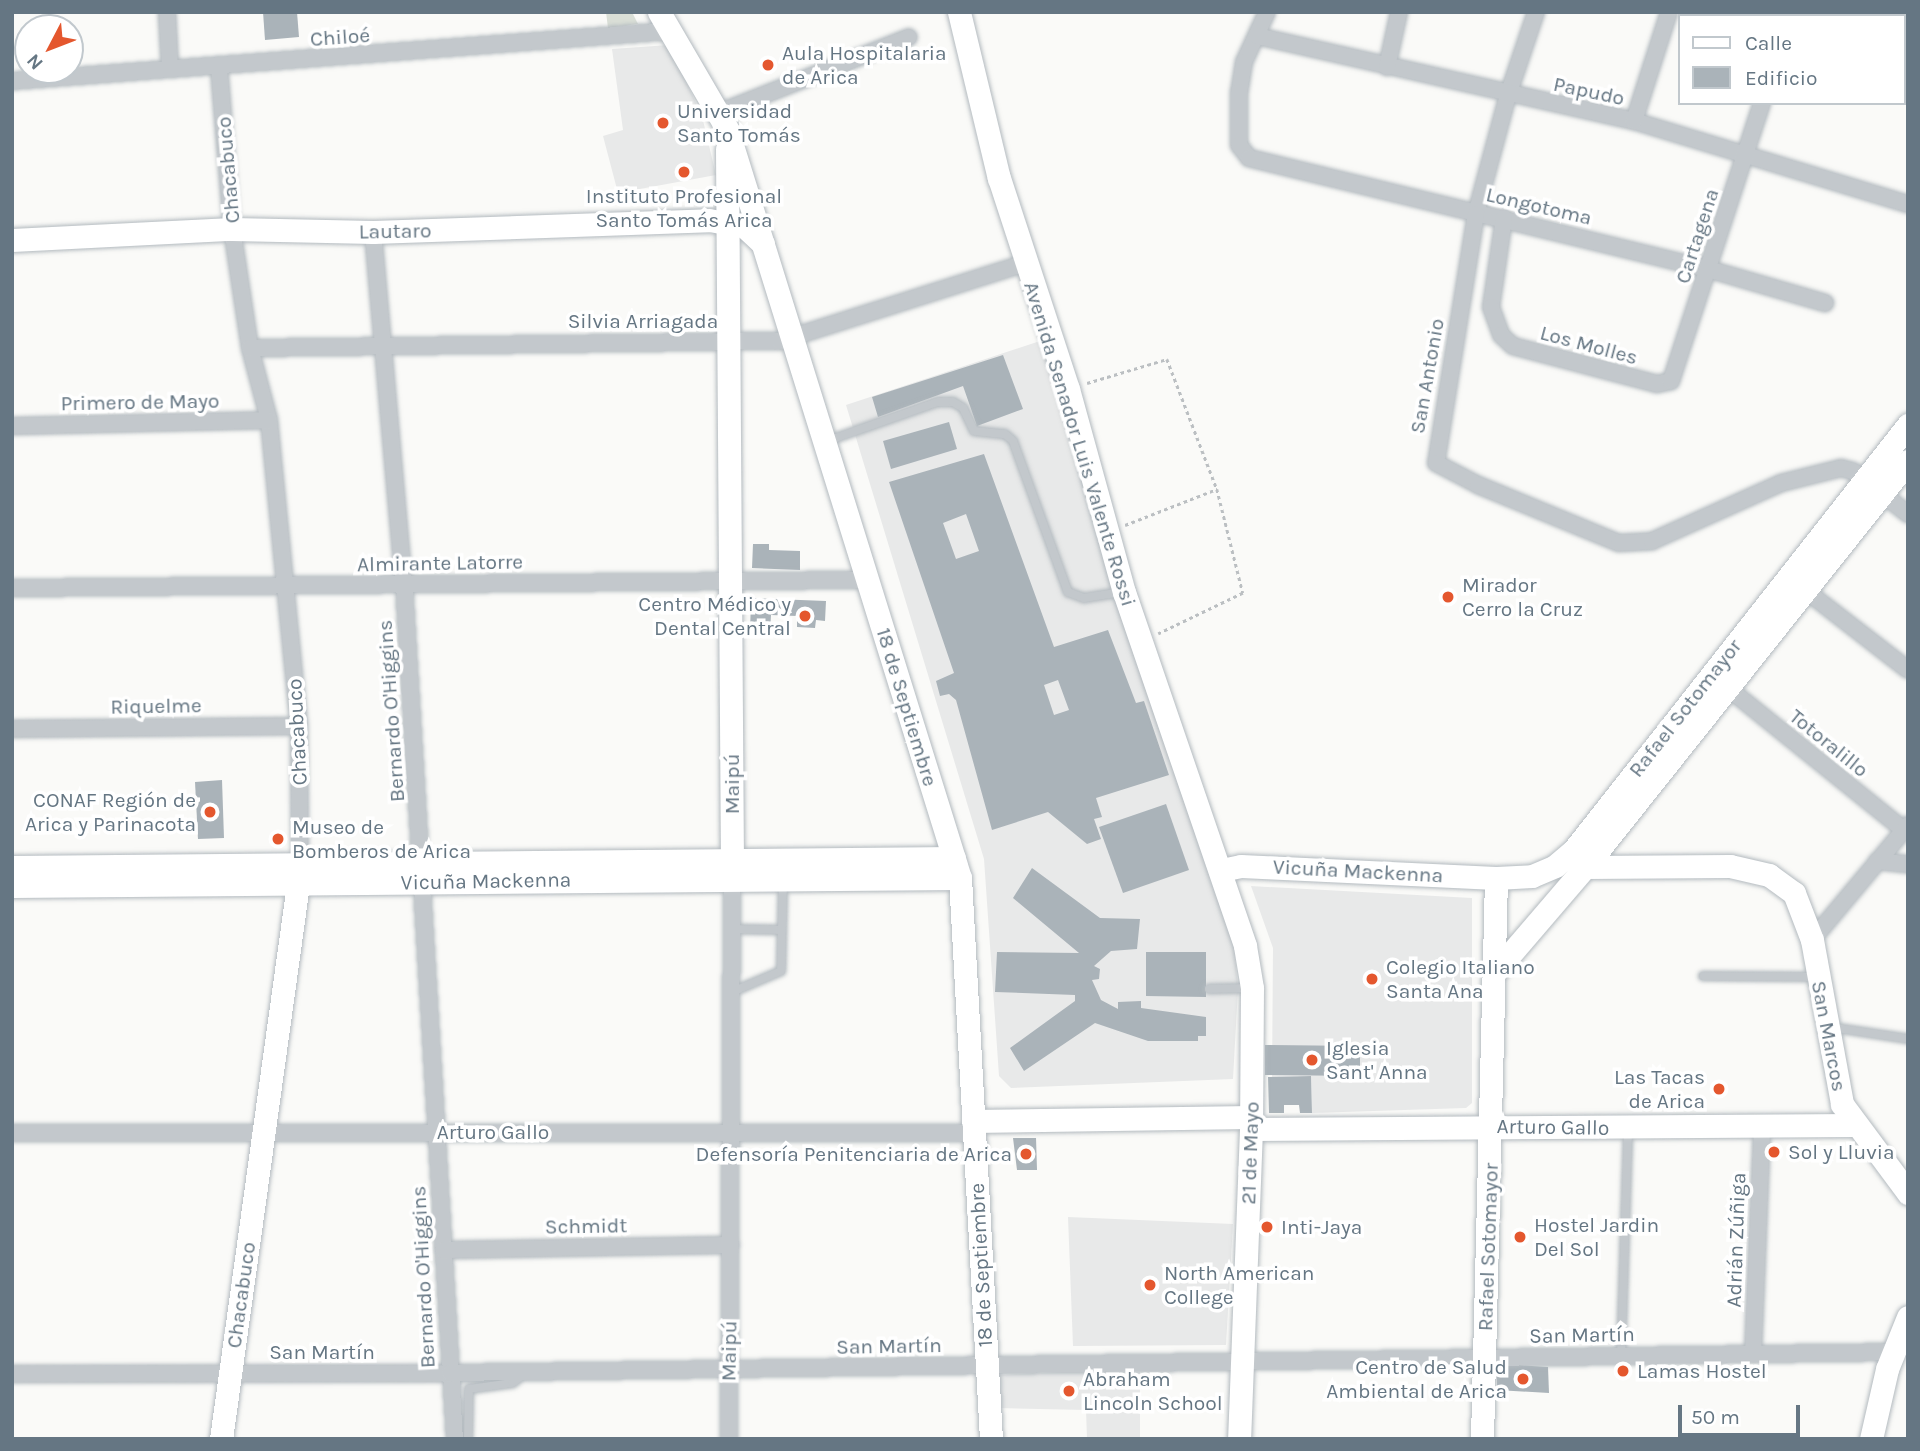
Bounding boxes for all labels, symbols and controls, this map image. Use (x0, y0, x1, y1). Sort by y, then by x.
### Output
north arrow (14, 14, 84, 84)
legend (1678, 14, 1906, 105)
street label: Chiloé (309, 22, 371, 52)
text: Calle (1745, 31, 1792, 55)
place label: Aula Hospitalaria de Arica (782, 40, 947, 90)
text: N (22, 49, 48, 74)
marker: Aula Hospitalaria de Arica (760, 57, 776, 73)
text: Edificio (1745, 66, 1818, 90)
street label: Papudo (1551, 71, 1627, 111)
place label: Universidad Santo Tomás (677, 98, 801, 148)
marker: Universidad Santo Tomás (655, 115, 671, 131)
street label: Chacabuco (211, 116, 245, 224)
marker: Instituto Profesional Santo Tomás Arica (676, 164, 692, 180)
street label: Longotoma (1484, 182, 1594, 230)
place label: Instituto Profesional Santo Tomás Arica (586, 183, 782, 233)
street label: Cartagena (1670, 185, 1724, 287)
street label: Lautaro (358, 218, 432, 244)
street label: Avenida Senador Luis Valente Rossi (1019, 279, 1141, 609)
street label: Silvia Arriagada (568, 308, 718, 334)
street label: San Antonio (1404, 316, 1450, 436)
street label: Los Molles (1537, 320, 1641, 370)
street label: Primero de Mayo (60, 388, 220, 416)
street label: Almirante Latorre (357, 549, 523, 577)
place label: Mirador Cerro la Cruz (1462, 572, 1583, 622)
marker: Mirador Cerro la Cruz (1440, 589, 1456, 605)
place label: Centro Médico y Dental Central (638, 591, 791, 641)
marker: Centro Médico y Dental Central (797, 608, 813, 624)
street label: Bernardo O'Higgins (372, 619, 410, 803)
street label: 18 de Septiembre (871, 625, 943, 789)
street label: Rafael Sotomayor (1623, 634, 1747, 782)
street label: Chacabuco (282, 678, 312, 786)
street label: Riquelme (110, 693, 202, 719)
street label: Totoralillo (1784, 704, 1874, 782)
street label: Maipú (719, 754, 745, 814)
place label: CONAF Región de Arica y Parinacota (25, 787, 196, 837)
marker: CONAF Región de Arica y Parinacota (202, 804, 218, 820)
place label: Museo de Bomberos de Arica (292, 814, 471, 864)
marker: Museo de Bomberos de Arica (270, 831, 286, 847)
street label: Vicuña Mackenna (1272, 854, 1444, 888)
street label: Vicuña Mackenna (401, 867, 571, 895)
place label: Colegio Italiano Santa Ana (1386, 954, 1535, 1004)
marker: Colegio Italiano Santa Ana (1364, 971, 1380, 987)
street label: San Marcos (1806, 979, 1852, 1093)
place label: Iglesia Sant' Anna (1326, 1035, 1428, 1085)
marker: Iglesia Sant' Anna (1304, 1052, 1320, 1068)
place label: Las Tacas de Arica (1614, 1064, 1705, 1114)
marker: Las Tacas de Arica (1711, 1081, 1727, 1097)
street label: 21 de Mayo (1236, 1101, 1264, 1205)
street label: Arturo Gallo (1496, 1113, 1610, 1141)
street label: Arturo Gallo (437, 1119, 549, 1145)
place label: Sol y Lluvia (1788, 1139, 1895, 1165)
place label: Defensoría Penitenciaria de Arica (696, 1141, 1012, 1167)
marker: Sol y Lluvia (1766, 1144, 1782, 1160)
marker: Defensoría Penitenciaria de Arica (1018, 1146, 1034, 1162)
street label: Rafael Sotomayor (1472, 1162, 1504, 1332)
street label: Adrián Zúñiga (1721, 1172, 1751, 1308)
street label: 18 de Septiembre (964, 1182, 998, 1348)
street label: Bernardo O'Higgins (406, 1185, 440, 1369)
place label: Hostel Jardin Del Sol (1534, 1212, 1659, 1262)
street label: Schmidt (545, 1213, 627, 1239)
place label: Inti-Jaya (1281, 1214, 1362, 1240)
marker: Inti-Jaya (1259, 1219, 1275, 1235)
marker: Hostel Jardin Del Sol (1512, 1229, 1528, 1245)
street label: Chacabuco (221, 1240, 261, 1350)
place label: North American College (1164, 1260, 1314, 1310)
marker: North American College (1142, 1277, 1158, 1293)
street label: Maipú (716, 1320, 742, 1382)
street label: San Martín (1529, 1321, 1635, 1349)
street label: San Martín (836, 1332, 942, 1360)
street label: San Martín (269, 1339, 375, 1365)
place label: Centro de Salud Ambiental de Arica (1326, 1354, 1507, 1404)
place label: Lamas Hostel (1637, 1358, 1767, 1384)
marker: Lamas Hostel (1615, 1363, 1631, 1379)
place label: Abraham Lincoln School (1083, 1366, 1223, 1416)
marker: Centro de Salud Ambiental de Arica (1513, 1369, 1533, 1389)
marker: Abraham Lincoln School (1061, 1383, 1077, 1399)
scale bar (1682, 1392, 1804, 1436)
text: 50 m (1691, 1405, 1740, 1429)

